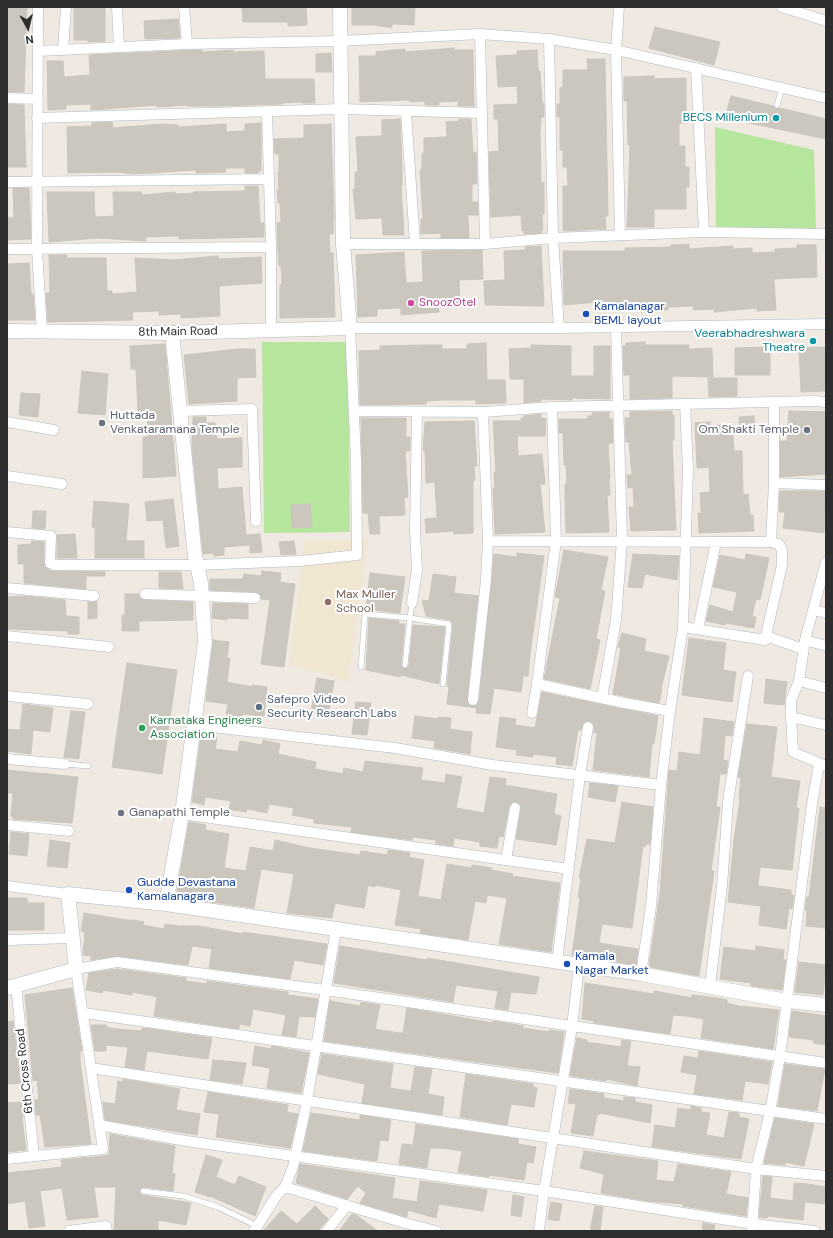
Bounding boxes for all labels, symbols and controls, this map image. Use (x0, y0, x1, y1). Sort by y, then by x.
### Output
north arrow (8, 8, 48, 48)
text: N (25, 32, 35, 47)
place label: BECS Millenium (683, 111, 768, 125)
marker: BECS Millenium (771, 113, 781, 123)
place label: SnoozOtel (419, 296, 476, 310)
marker: SnoozOtel (406, 298, 416, 308)
place label: Kamalanagar BEML layout (594, 300, 665, 328)
marker: Kamalanagar BEML layout (581, 309, 591, 319)
street label: 8th Main Road (138, 324, 218, 340)
place label: Veerabhadreshwara Theatre (694, 327, 805, 355)
marker: Veerabhadreshwara Theatre (808, 336, 818, 346)
place label: Huttada Venkataramana Temple (110, 409, 240, 437)
marker: Huttada Venkataramana Temple (97, 418, 107, 428)
place label: Om Shakti Temple (698, 423, 799, 437)
marker: Om Shakti Temple (802, 425, 812, 435)
place label: Max Muller School (336, 588, 395, 616)
marker: Max Muller School (323, 597, 333, 607)
place label: Safepro Video Security Research Labs (267, 693, 397, 721)
marker: Safepro Video Security Research Labs (254, 702, 264, 712)
place label: Karnataka Engineers Association (150, 714, 262, 742)
marker: Karnataka Engineers Association (137, 723, 147, 733)
place label: Ganapathi Temple (129, 806, 230, 820)
marker: Ganapathi Temple (116, 808, 126, 818)
place label: Gudde Devastana Kamalanagara (137, 876, 236, 904)
marker: Gudde Devastana Kamalanagara (124, 885, 134, 895)
place label: Kamala Nagar Market (575, 950, 649, 978)
marker: Kamala Nagar Market (562, 959, 572, 969)
street label: 6th Cross Road (13, 1028, 37, 1114)

